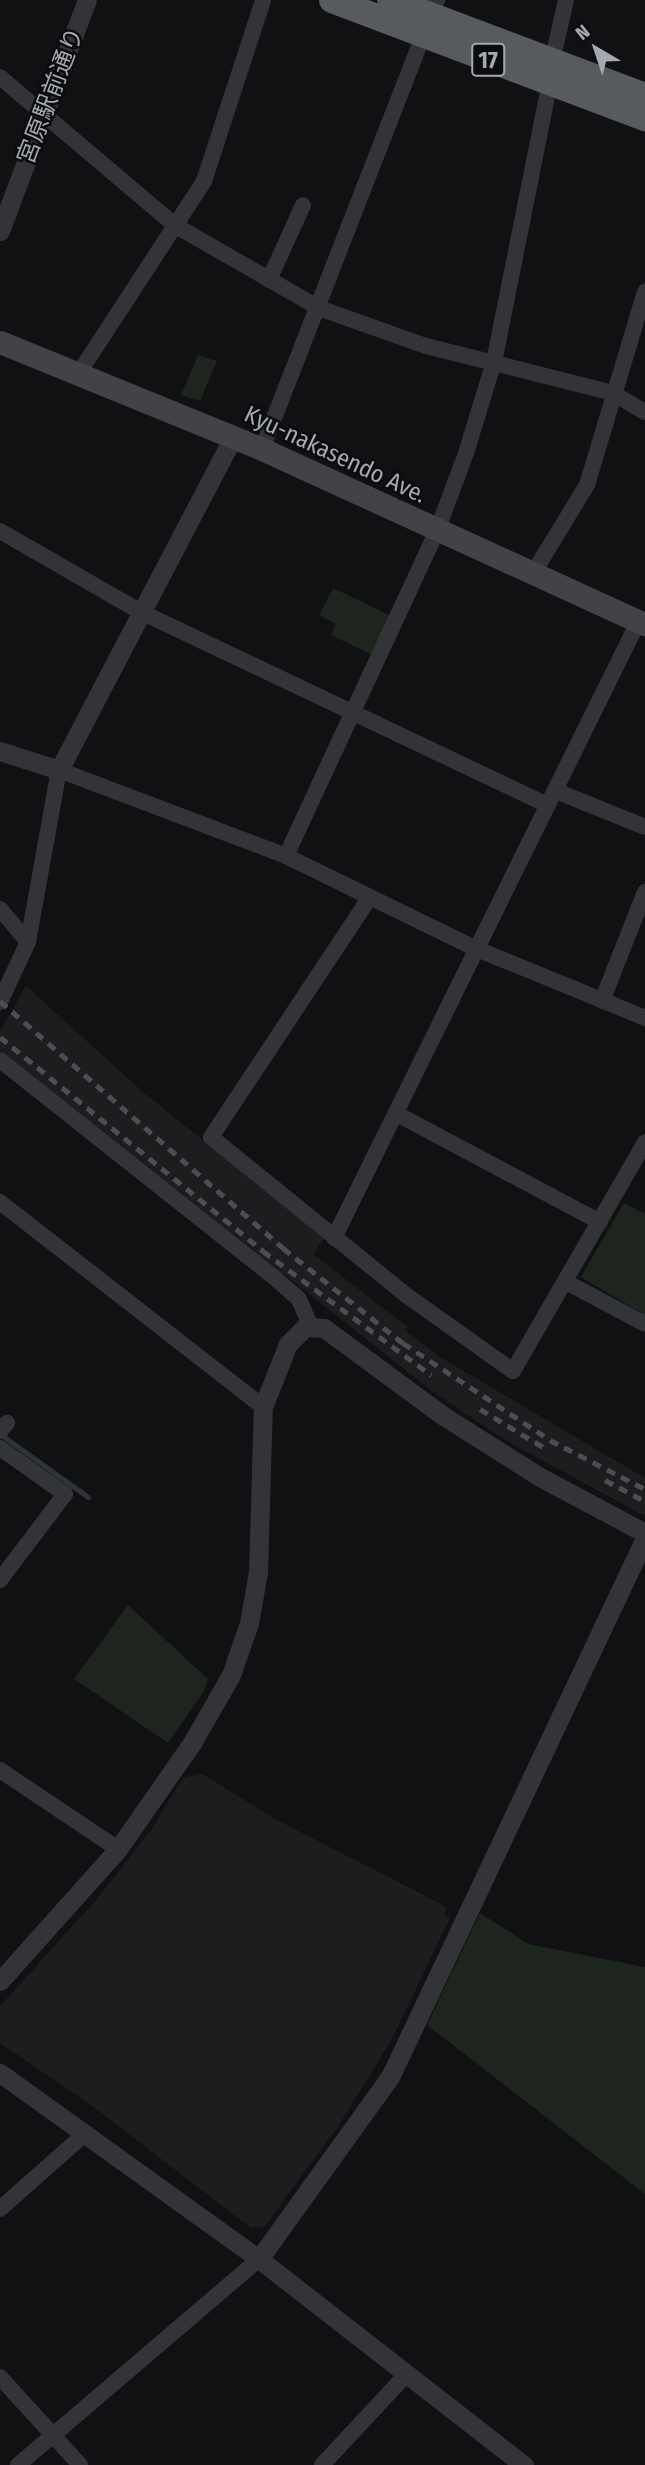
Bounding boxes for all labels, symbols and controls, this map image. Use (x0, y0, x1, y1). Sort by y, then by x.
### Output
north arrow (561, 14, 631, 84)
text: N (571, 20, 594, 45)
street label: 宮原駅前通り (12, 24, 90, 168)
road number: 17 (470, 40, 505, 80)
street label: Kyu-nakasendo Ave. (240, 400, 430, 510)

